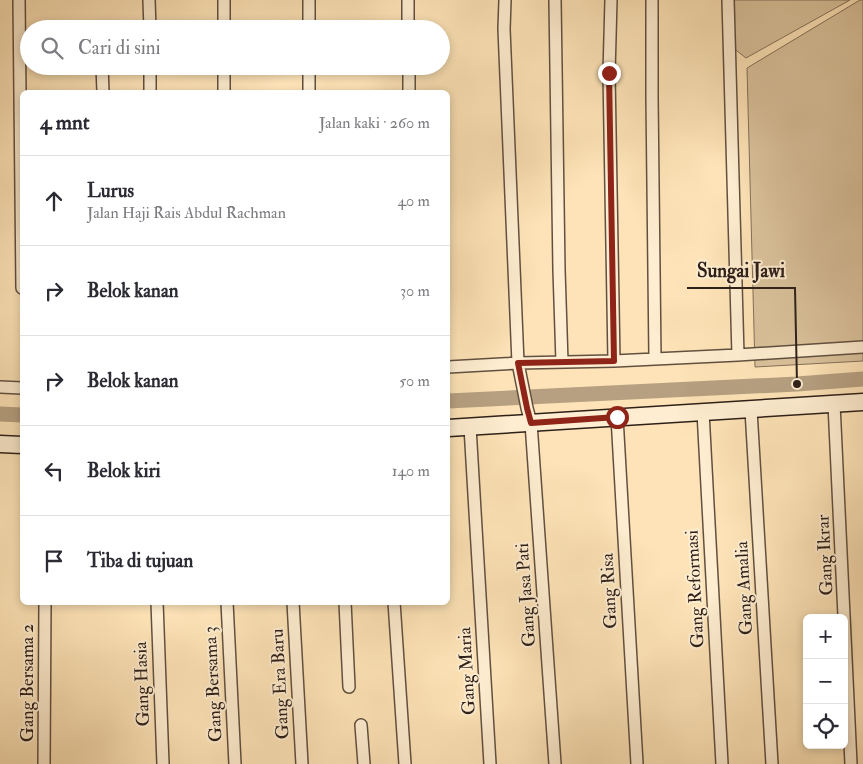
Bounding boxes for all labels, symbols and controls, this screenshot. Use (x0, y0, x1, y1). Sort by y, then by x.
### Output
search box (20, 20, 450, 75)
icon: search (38, 34, 66, 62)
text: Cari di sini (78, 36, 161, 60)
route end (598, 62, 621, 85)
text: 4 mnt (40, 109, 90, 136)
text: Jalan kaki · 260 m (319, 113, 430, 133)
text: Lurus (87, 179, 134, 203)
icon: ahead (40, 187, 68, 215)
text: 40 m (397, 191, 430, 211)
text: Jalan Haji Rais Abdul Rachman (87, 203, 286, 223)
callout: Sungai Jawi (687, 254, 795, 288)
text: Sungai Jawi (697, 259, 785, 284)
icon: right (40, 277, 68, 305)
text: Belok kanan (87, 279, 178, 303)
text: 30 m (400, 281, 430, 301)
icon: right (40, 367, 68, 395)
text: Belok kanan (87, 369, 178, 393)
text: 50 m (399, 371, 430, 391)
route start (606, 406, 629, 429)
icon: left (40, 457, 68, 485)
text: Belok kiri (87, 459, 161, 483)
text: 140 m (392, 461, 430, 481)
street label: Gang Ikrar (811, 514, 839, 596)
street label: Gang Reformasi (680, 529, 710, 649)
street label: Gang Amalia (730, 540, 758, 636)
street label: Gang Jasa Pati (511, 542, 541, 648)
icon: arrive (40, 547, 68, 575)
text: Tiba di tujuan (87, 549, 193, 573)
street label: Gang Risa (596, 552, 622, 629)
map controls (803, 614, 848, 749)
button: + (803, 614, 848, 659)
street label: Gang Bersama 2 (16, 624, 39, 742)
street label: Gang Bersama 3 (198, 625, 228, 743)
street label: Gang Maria (453, 626, 481, 716)
street label: Gang Era Baru (266, 628, 294, 740)
street label: Gang Hasia (129, 641, 155, 727)
button: − (803, 659, 848, 704)
button: locate (803, 704, 848, 749)

